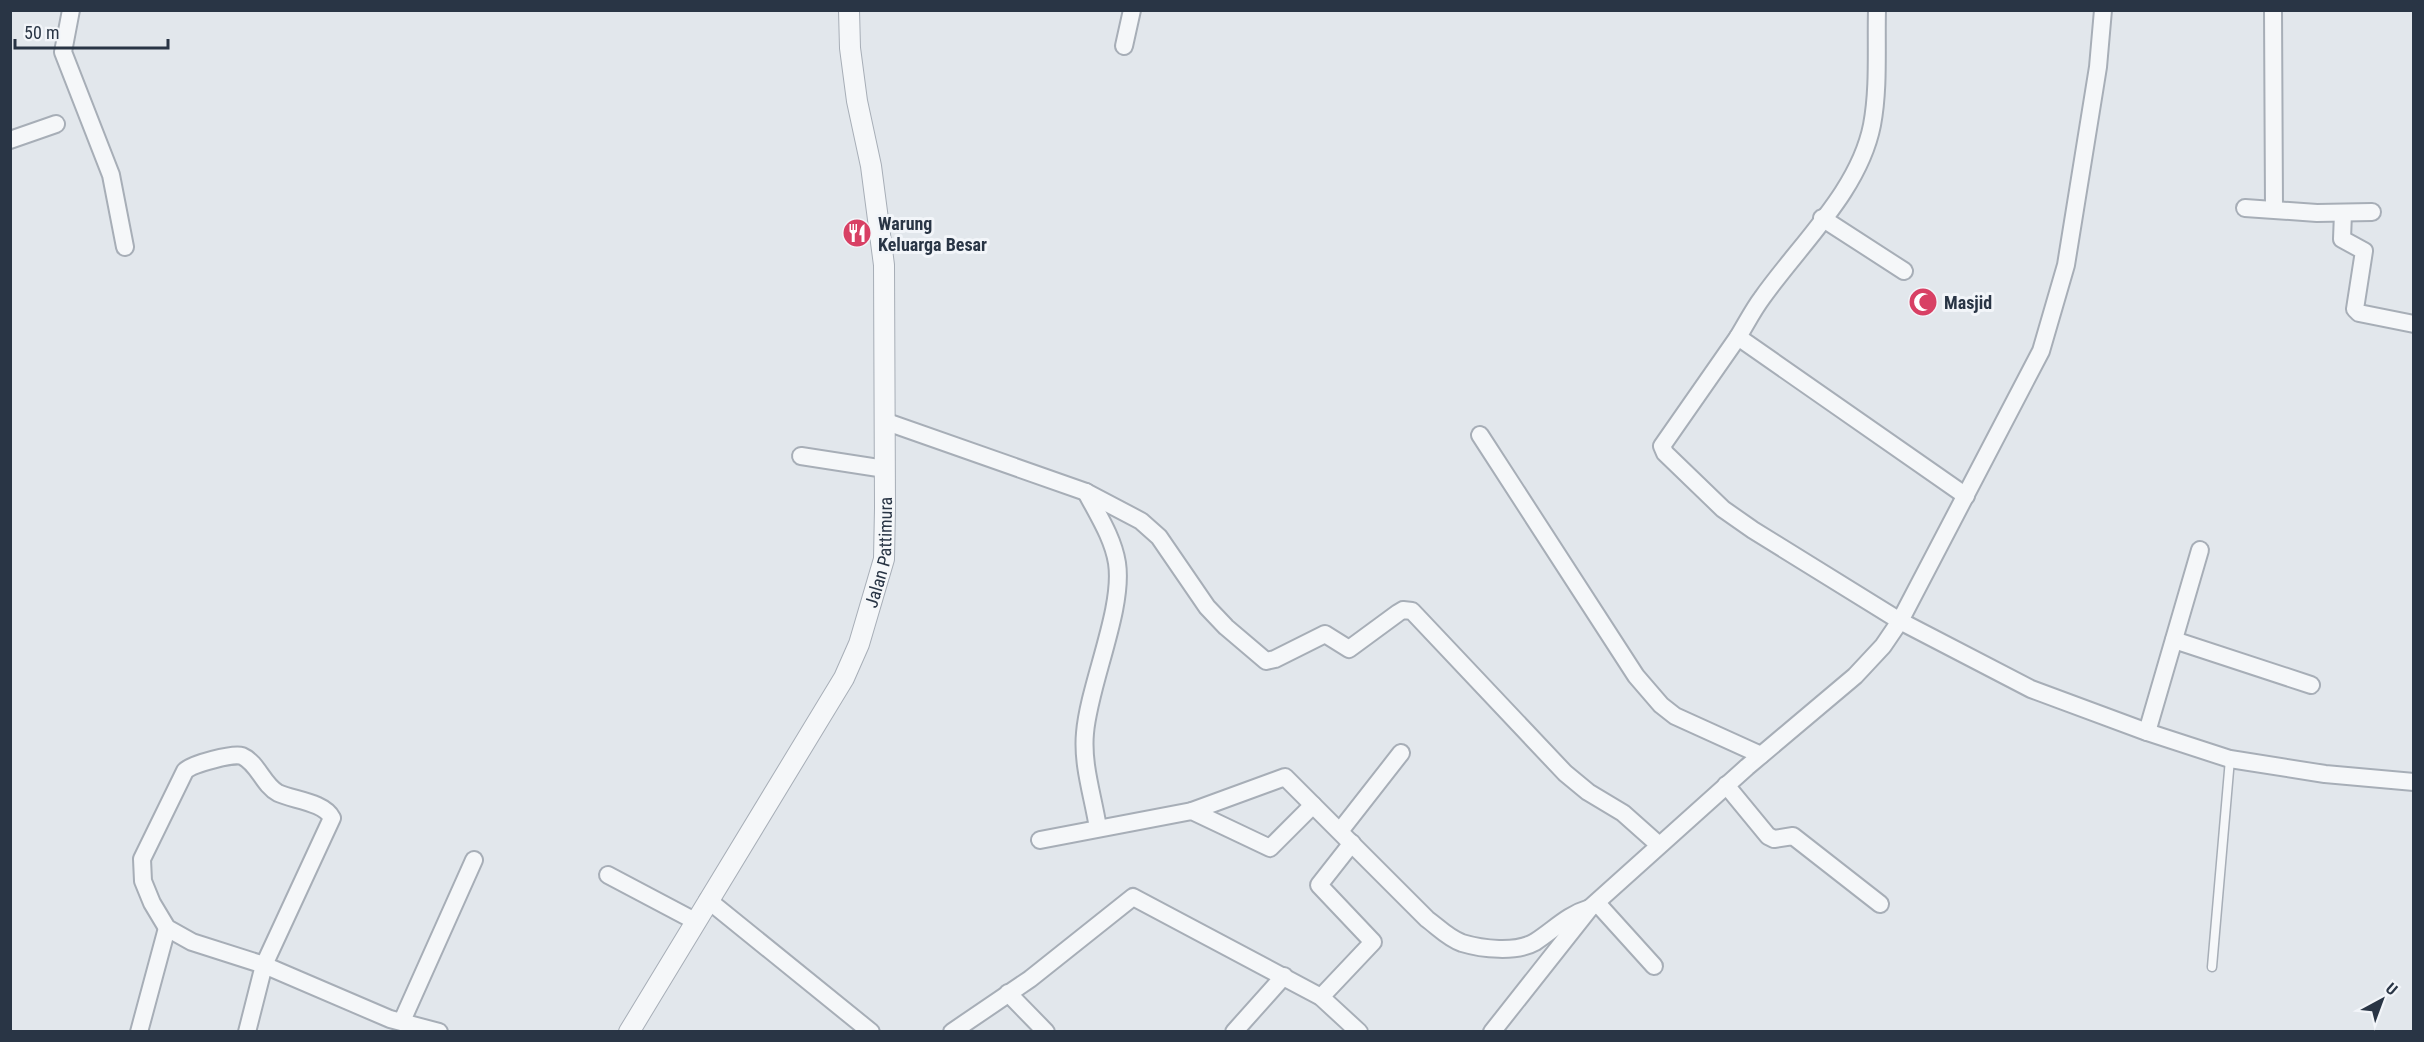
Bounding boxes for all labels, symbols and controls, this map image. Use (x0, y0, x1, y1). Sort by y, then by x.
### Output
scale bar (15, 12, 168, 50)
text: 50 m (24, 22, 59, 43)
place label: Warung Keluarga Besar (878, 213, 987, 255)
restaurant icon: Warung Keluarga Besar (841, 217, 873, 249)
mosque icon: Masjid (1907, 286, 1939, 318)
place label: Masjid (1944, 292, 1992, 313)
street label: Jalan Pattimura (860, 497, 896, 610)
north arrow (2352, 970, 2412, 1030)
text: U (2382, 979, 2401, 999)

